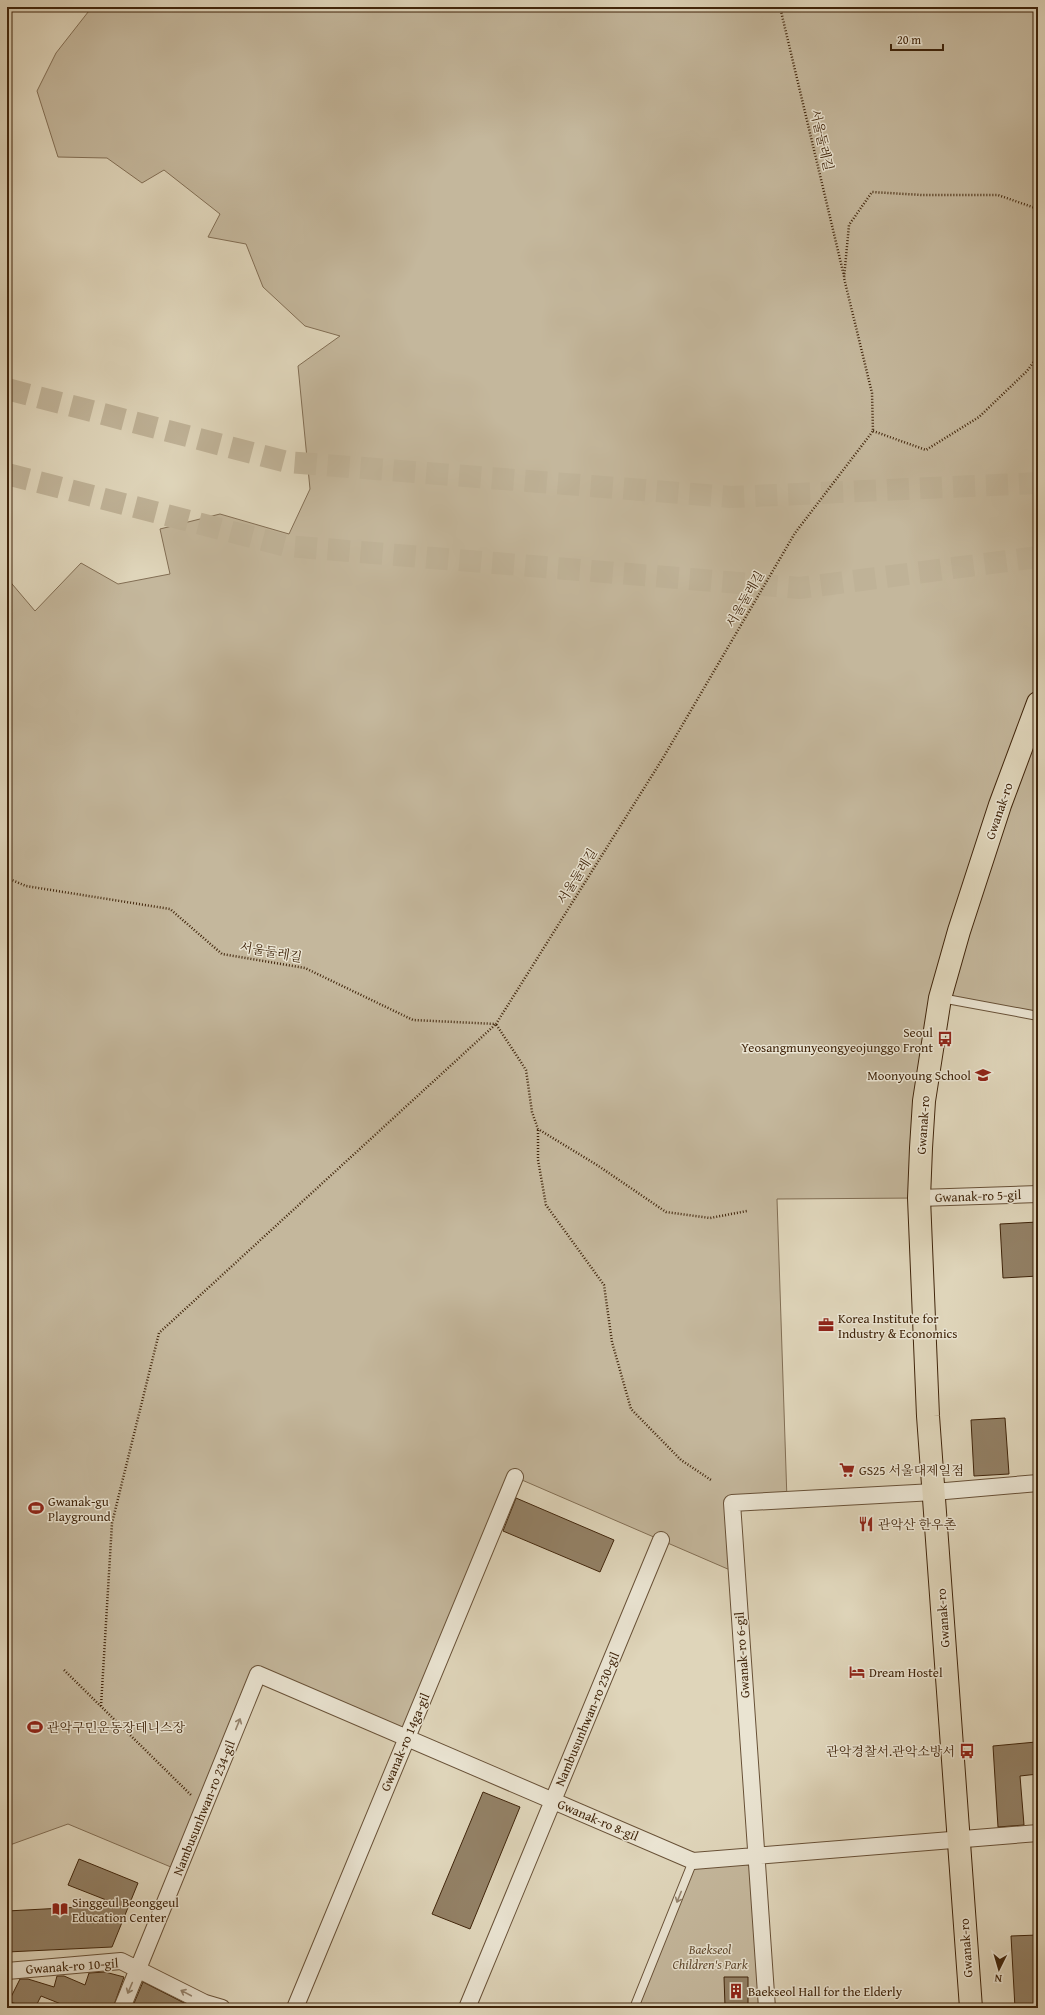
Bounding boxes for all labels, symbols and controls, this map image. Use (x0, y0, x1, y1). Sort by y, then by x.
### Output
scale bar (891, 26, 943, 52)
text: 20 m (897, 31, 921, 48)
street label: 서울둘레길 (806, 107, 838, 173)
street label: 서울둘레길 (721, 567, 769, 631)
street label: Gwanak-ro (980, 780, 1018, 842)
street label: 서울둘레길 (552, 844, 602, 908)
street label: 서울둘레길 (238, 937, 304, 967)
place label: Seoul Yeosangmunyeongyeojunggo Front (741, 1023, 933, 1057)
bus stop icon: Seoul Yeosangmunyeongyeojunggo Front (936, 1030, 954, 1048)
place label: Moonyoung School (867, 1066, 971, 1085)
school or university icon: Moonyoung School (974, 1066, 992, 1084)
street label: Gwanak-ro (911, 1094, 935, 1155)
street label: Gwanak-ro 5-gil (934, 1185, 1022, 1207)
place label: Korea Institute for Industry & Economics (838, 1309, 957, 1343)
office icon: Korea Institute for Industry & Economics (817, 1316, 835, 1334)
supermarket icon: GS25 서울대제일점 (838, 1461, 856, 1479)
place label: GS25 서울대제일점 (859, 1461, 964, 1480)
place label: Gwanak-gu Playground (48, 1492, 111, 1526)
sports icon: Gwanak-gu Playground (27, 1499, 45, 1517)
restaurant icon: 관악산 한우촌 (857, 1515, 875, 1533)
place label: 관악산 한우촌 (878, 1515, 957, 1534)
street label: Gwanak-ro (931, 1587, 955, 1648)
street label: Gwanak-ro 6-gil (729, 1611, 754, 1699)
street label: Nambusunhwan-ro 230-gil (550, 1648, 624, 1789)
hotel icon: Dream Hostel (848, 1663, 866, 1681)
place label: Dream Hostel (869, 1663, 943, 1682)
street label: Gwanak-ro 14ga-gil (376, 1689, 434, 1794)
sports icon: 관악구민운동장테니스장 (26, 1718, 44, 1736)
place label: 관악구민운동장테니스장 (47, 1718, 186, 1737)
one-way arrow (234, 1719, 242, 1731)
street label: Nambusunhwan-ro 234-gil (168, 1737, 240, 1879)
place label: 관악경찰서.관악소방서 (826, 1742, 955, 1761)
bus stop icon: 관악경찰서.관악소방서 (958, 1742, 976, 1760)
street label: Gwanak-ro 8-gil (554, 1794, 642, 1846)
one-way arrow (675, 1890, 682, 1902)
place label: Singgeul Beonggeul Education Center (72, 1893, 179, 1927)
library icon: Singgeul Beonggeul Education Center (51, 1900, 69, 1918)
street label: Gwanak-ro (954, 1917, 978, 1978)
park label: Baekseol Children's Park (672, 1940, 748, 1974)
north arrow (979, 1949, 1019, 1989)
street label: Gwanak-ro 10-gil (25, 1953, 119, 1979)
text: N (993, 1971, 1002, 1987)
one-way arrow (126, 1982, 133, 1994)
building icon: Baekseol Hall for the Elderly (727, 1982, 745, 2000)
place label: Baekseol Hall for the Elderly (748, 1982, 903, 2001)
one-way arrow (180, 1989, 192, 1996)

